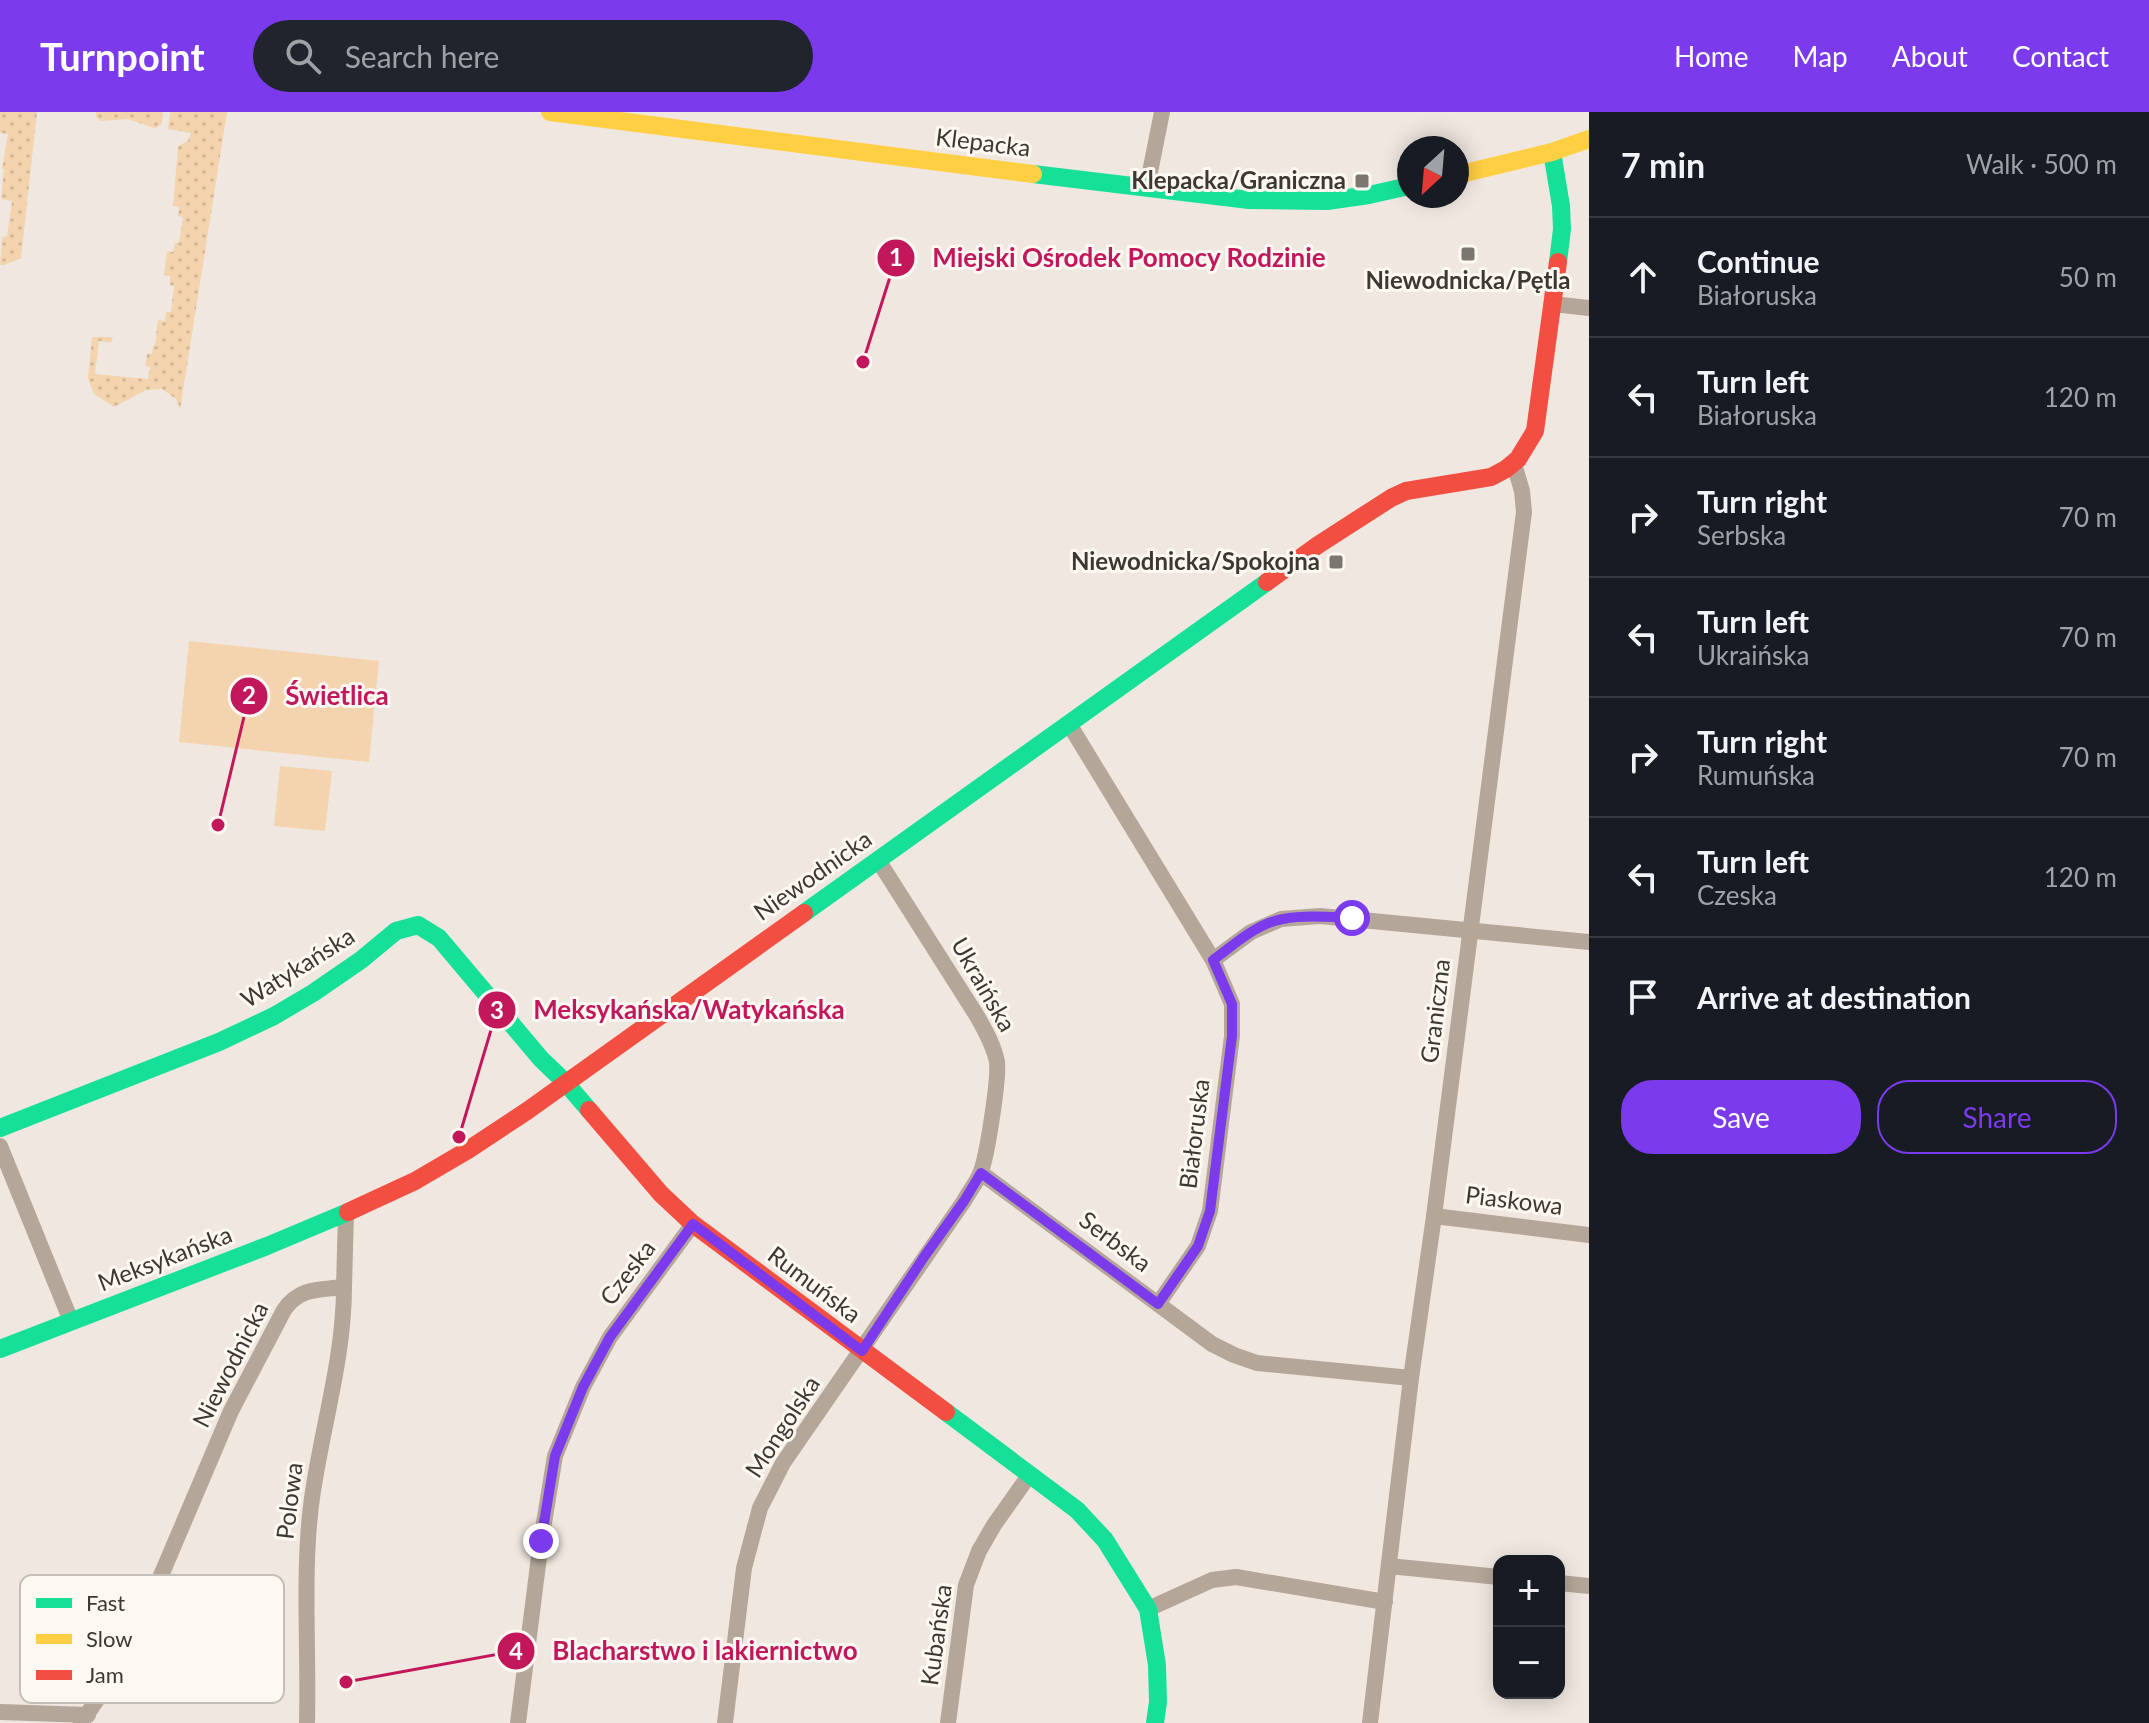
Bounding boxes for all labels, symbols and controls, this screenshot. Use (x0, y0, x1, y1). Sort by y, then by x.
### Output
search box (253, 20, 813, 92)
text: Turnpoint (40, 33, 205, 79)
icon: search (281, 34, 325, 78)
text: Search here (345, 38, 499, 74)
text: Home (1674, 39, 1749, 73)
text: Map (1793, 39, 1848, 73)
text: About (1892, 39, 1968, 73)
text: Contact (2012, 39, 2109, 73)
street label: Klepacka (934, 121, 1032, 162)
north arrow (1397, 136, 1469, 208)
text: 7 min (1621, 144, 1705, 185)
text: Walk · 500 m (1966, 148, 2117, 180)
place label: Klepacka/Graniczna (1131, 165, 1346, 194)
marker: Klepacka/Graniczna (1353, 172, 1371, 190)
callout: Miejski Ośrodek Pomocy Rodzinie (876, 233, 1342, 283)
text: Miejski Ośrodek Pomocy Rodzinie (932, 241, 1326, 273)
text: 1 (889, 242, 903, 271)
text: Continue (1697, 243, 1820, 279)
marker: Niewodnicka/Pętla (1459, 245, 1477, 263)
icon: ahead (1621, 255, 1665, 299)
text: 50 m (2059, 261, 2117, 293)
place label: Niewodnicka/Pętla (1366, 265, 1571, 294)
text: Białoruska (1697, 279, 1817, 311)
text: Turn left (1697, 363, 1809, 399)
icon: left (1621, 375, 1665, 419)
text: 120 m (2044, 381, 2117, 413)
text: Białoruska (1697, 399, 1817, 431)
text: Turn right (1697, 483, 1827, 519)
icon: right (1621, 495, 1665, 539)
text: 70 m (2059, 501, 2117, 533)
text: Serbska (1697, 519, 1786, 551)
place label: Niewodnicka/Spokojna (1071, 546, 1320, 575)
marker: Niewodnicka/Spokojna (1327, 553, 1345, 571)
text: Turn left (1697, 603, 1809, 639)
icon: left (1621, 615, 1665, 659)
text: 70 m (2059, 621, 2117, 653)
text: Ukraińska (1697, 639, 1809, 671)
callout: Świetlica (229, 671, 405, 721)
text: Świetlica (285, 679, 389, 711)
text: 2 (242, 680, 256, 709)
text: Turn right (1697, 723, 1827, 759)
icon: right (1621, 735, 1665, 779)
text: 70 m (2059, 741, 2117, 773)
text: Rumuńska (1697, 759, 1815, 791)
street label: Niewodnicka (748, 824, 877, 926)
text: Turn left (1697, 843, 1809, 879)
icon: left (1621, 855, 1665, 899)
text: 120 m (2044, 861, 2117, 893)
text: Czeska (1697, 879, 1777, 911)
route start (1334, 900, 1370, 936)
street label: Watykańska (235, 920, 359, 1013)
street label: Ukraińska (946, 932, 1023, 1036)
street label: Graniczna (1414, 957, 1455, 1064)
icon: arrive (1621, 975, 1665, 1019)
text: Arrive at destination (1697, 979, 1971, 1015)
callout: Meksykańska/Watykańska (477, 985, 861, 1035)
text: Meksykańska/Watykańska (533, 993, 845, 1025)
text: 3 (490, 995, 504, 1024)
street label: Białoruska (1172, 1077, 1215, 1190)
button: Save (1621, 1080, 1861, 1154)
button: Share (1877, 1080, 2117, 1154)
street label: Piaskowa (1464, 1179, 1565, 1220)
street label: Serbska (1074, 1204, 1157, 1277)
street label: Meksykańska (93, 1219, 236, 1296)
street label: Czeska (593, 1234, 661, 1310)
street label: Rumuńska (763, 1239, 867, 1328)
street label: Niewodnicka (186, 1297, 274, 1432)
street label: Mongolska (738, 1370, 825, 1482)
street label: Polowa (269, 1461, 308, 1541)
route end (523, 1523, 559, 1559)
map controls (1493, 1555, 1565, 1699)
button: + (1493, 1555, 1565, 1627)
legend (20, 1575, 284, 1703)
street label: Kubańska (914, 1582, 957, 1687)
text: Fast (86, 1589, 125, 1616)
text: Slow (86, 1625, 133, 1652)
callout: Blacharstwo i lakiernictwo (496, 1626, 873, 1676)
button: − (1493, 1627, 1565, 1699)
text: Blacharstwo i lakiernictwo (552, 1634, 858, 1666)
text: 4 (509, 1636, 523, 1665)
text: Jam (86, 1661, 124, 1688)

